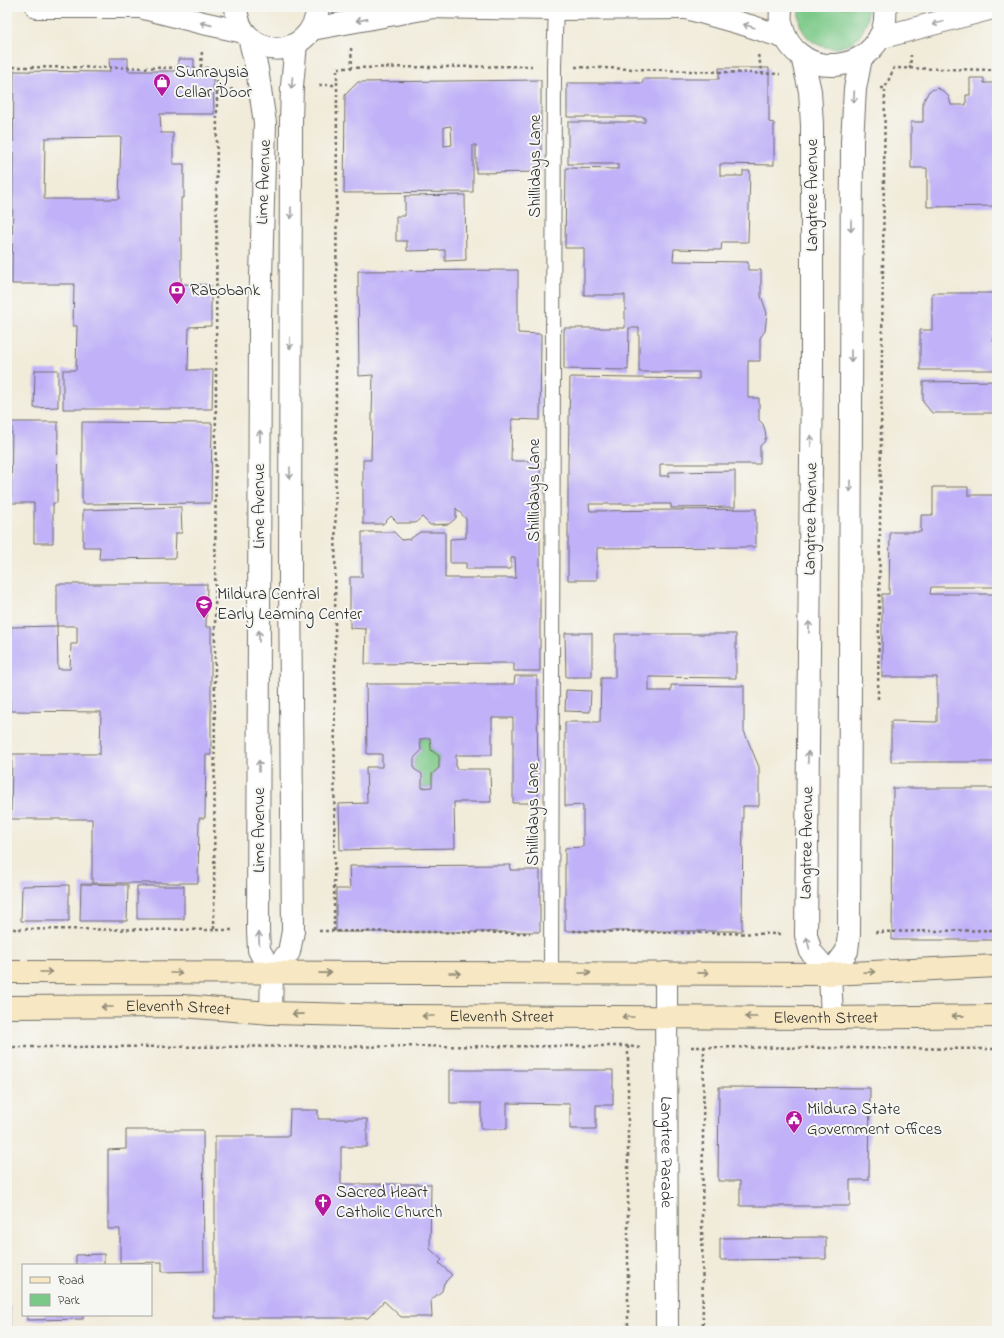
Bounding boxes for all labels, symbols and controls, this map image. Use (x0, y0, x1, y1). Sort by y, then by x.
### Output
one-way arrow (356, 17, 369, 25)
one-way arrow (200, 19, 213, 27)
one-way arrow (932, 19, 945, 27)
one-way arrow (743, 22, 756, 29)
place label: Sunraysia Cellar Door (175, 60, 253, 105)
shop icon: Sunraysia Cellar Door (152, 72, 172, 97)
one-way arrow (289, 76, 296, 89)
one-way arrow (851, 90, 858, 103)
street label: Shillidays Lane (523, 114, 549, 218)
street label: Langtree Avenue (800, 138, 827, 251)
street label: Lime Avenue (250, 139, 278, 225)
one-way arrow (287, 206, 295, 219)
one-way arrow (847, 219, 855, 232)
place label: Rabobank (190, 278, 260, 303)
bank icon: Rabobank (167, 280, 187, 305)
one-way arrow (286, 336, 294, 349)
one-way arrow (847, 349, 855, 362)
one-way arrow (256, 430, 264, 443)
one-way arrow (807, 435, 815, 448)
street label: Shillidays Lane (522, 438, 548, 542)
street label: Langtree Avenue (798, 462, 826, 576)
street label: Lime Avenue (247, 463, 272, 549)
one-way arrow (286, 466, 294, 479)
one-way arrow (846, 479, 854, 492)
place label: Mildura Central Early Learning Center (217, 582, 363, 629)
school or university icon: Mildura Central Early Learning Center (194, 594, 214, 619)
one-way arrow (805, 621, 813, 634)
one-way arrow (255, 630, 263, 643)
one-way arrow (804, 751, 812, 764)
one-way arrow (255, 760, 263, 773)
street label: Shillidays Lane (521, 762, 547, 866)
street label: Langtree Avenue (794, 786, 822, 900)
street label: Lime Avenue (247, 787, 272, 873)
one-way arrow (255, 932, 262, 945)
one-way arrow (804, 936, 812, 949)
one-way arrow (39, 968, 52, 976)
one-way arrow (169, 969, 182, 977)
one-way arrow (318, 969, 331, 977)
one-way arrow (448, 969, 461, 977)
one-way arrow (578, 969, 591, 977)
one-way arrow (696, 969, 709, 977)
one-way arrow (862, 969, 875, 976)
street label: Eleventh Street (126, 993, 232, 1022)
one-way arrow (101, 1003, 114, 1010)
street label: Eleventh Street (449, 1004, 554, 1029)
street label: Eleventh Street (773, 1005, 879, 1031)
one-way arrow (292, 1010, 305, 1018)
one-way arrow (422, 1012, 435, 1020)
one-way arrow (952, 1012, 965, 1020)
one-way arrow (622, 1013, 635, 1021)
one-way arrow (745, 1013, 758, 1021)
street label: Langtree Parade (652, 1096, 679, 1208)
place label: Mildura State Government Offices (807, 1097, 942, 1142)
public building icon: Mildura State Government Offices (784, 1109, 804, 1134)
place label: Sacred Heart Catholic Church (336, 1180, 442, 1225)
church icon: Sacred Heart Catholic Church (313, 1192, 333, 1217)
legend (22, 1264, 152, 1316)
text: Road (58, 1272, 84, 1290)
text: Park (58, 1292, 80, 1310)

